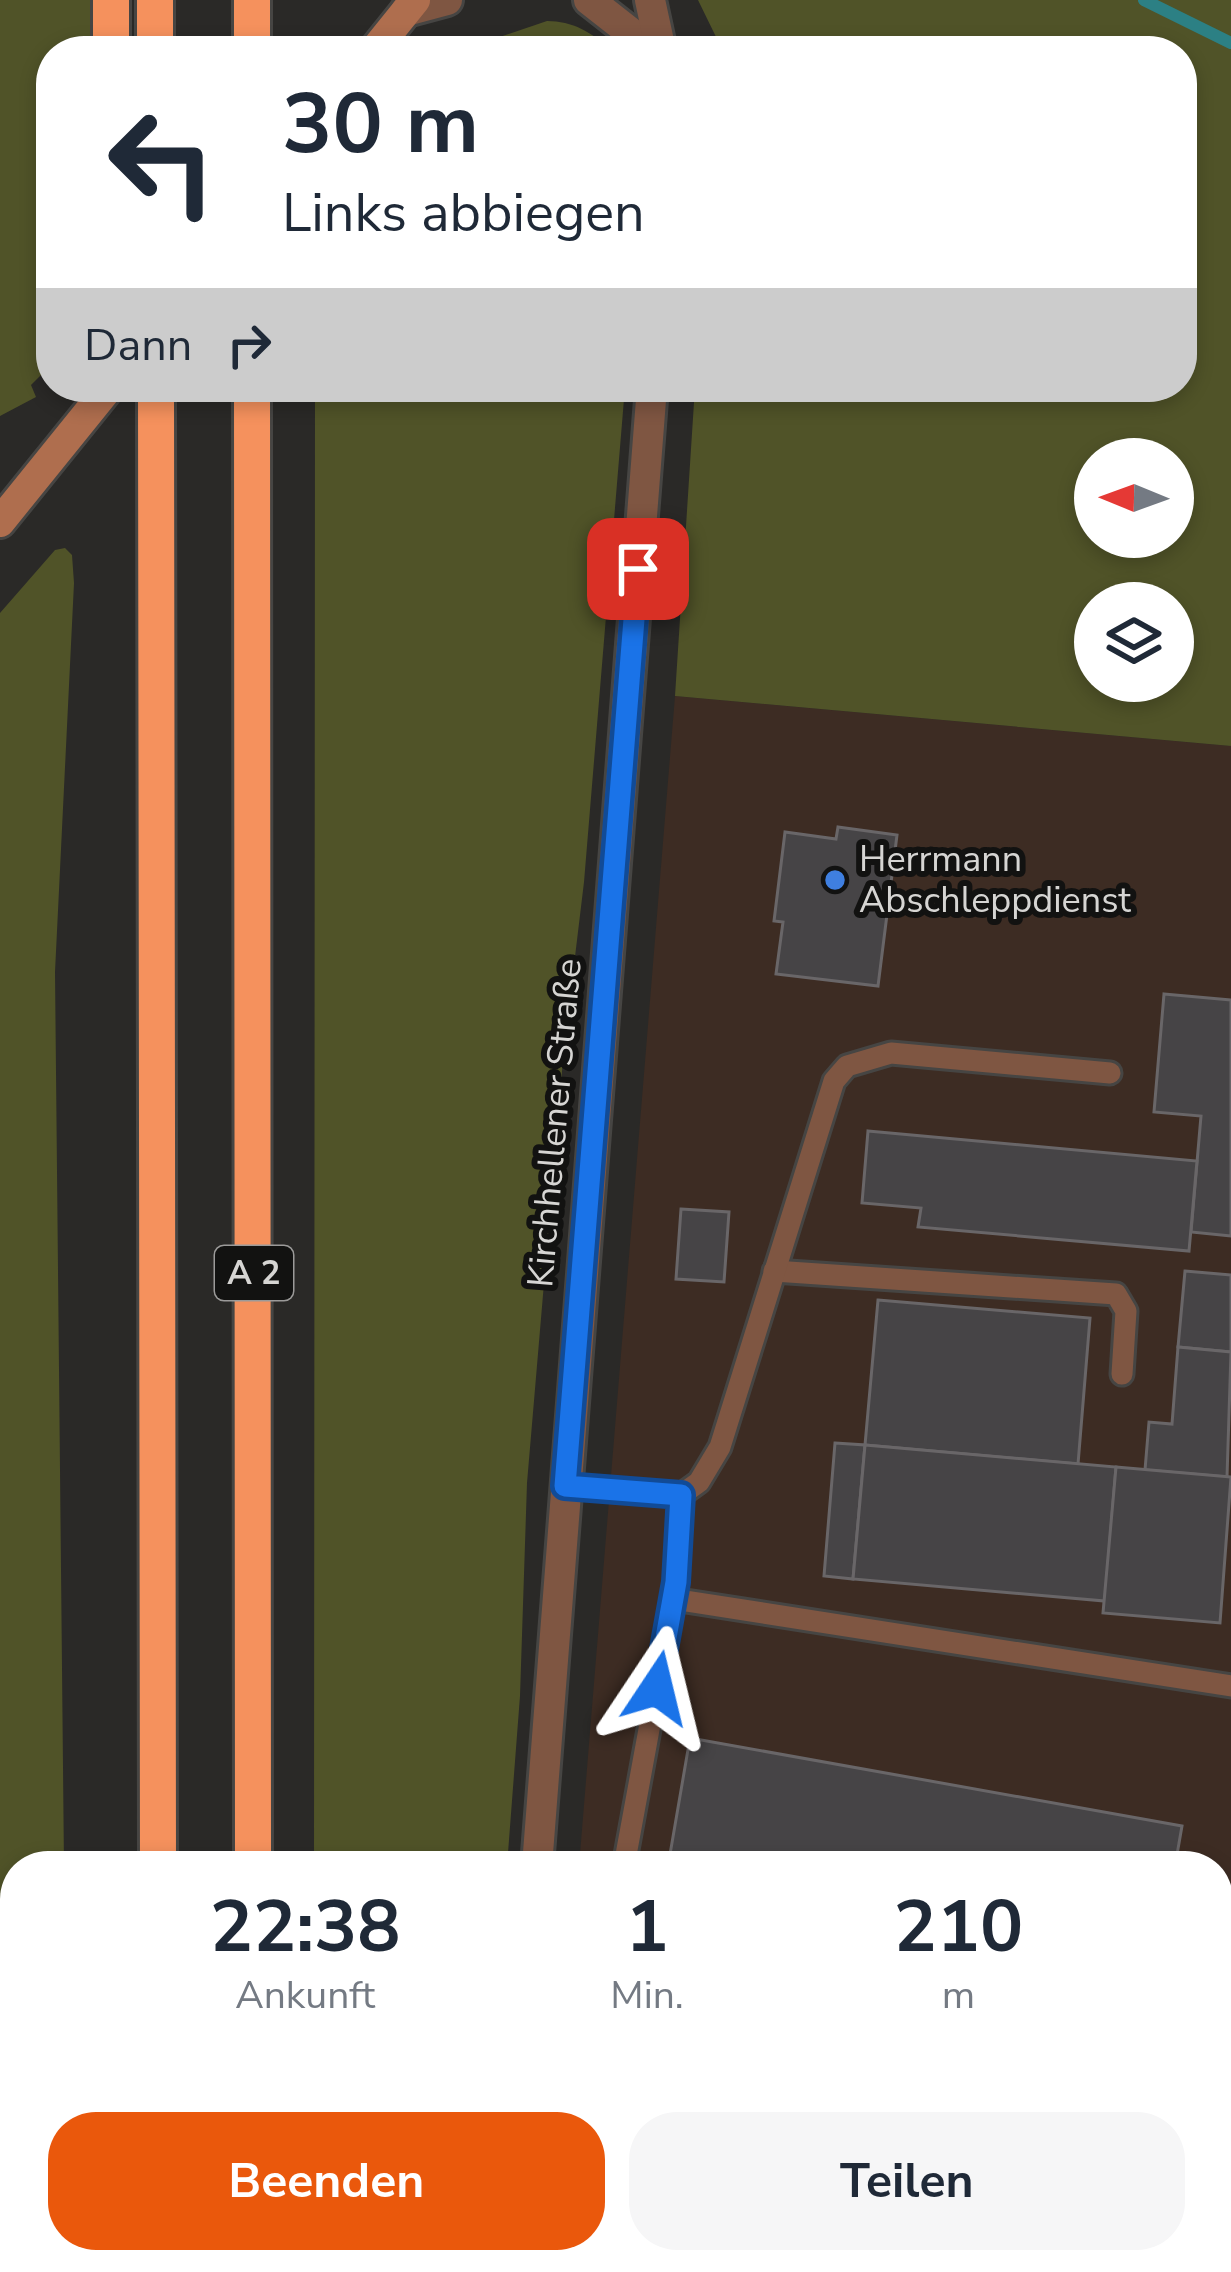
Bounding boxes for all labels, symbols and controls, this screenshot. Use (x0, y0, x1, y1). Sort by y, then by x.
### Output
text: 30 m (282, 67, 479, 182)
icon: left (84, 84, 240, 240)
text: Links abbiegen (282, 176, 645, 250)
icon: right (216, 312, 282, 378)
text: Dann (84, 315, 192, 376)
north arrow (1074, 438, 1194, 558)
map controls (1074, 438, 1194, 702)
pin (587, 518, 689, 620)
icon: arrive (605, 536, 671, 602)
button: layers (1074, 582, 1194, 702)
place label: Herrmann Abschleppdienst (859, 835, 1131, 925)
marker: Herrmann Abschleppdienst (822, 867, 848, 893)
street label: Kirchhellener Straße (516, 956, 594, 1290)
road number: A 2 (215, 1246, 293, 1300)
position arrow (594, 1625, 720, 1751)
text: 22:38 (210, 1878, 400, 1976)
text: 1 (625, 1878, 669, 1976)
text: 210 (894, 1878, 1023, 1976)
text: Ankunft (235, 1969, 375, 2022)
text: Min. (610, 1969, 684, 2022)
text: m (942, 1969, 975, 2022)
button: Beenden (48, 2112, 605, 2250)
button: Teilen (629, 2112, 1185, 2250)

